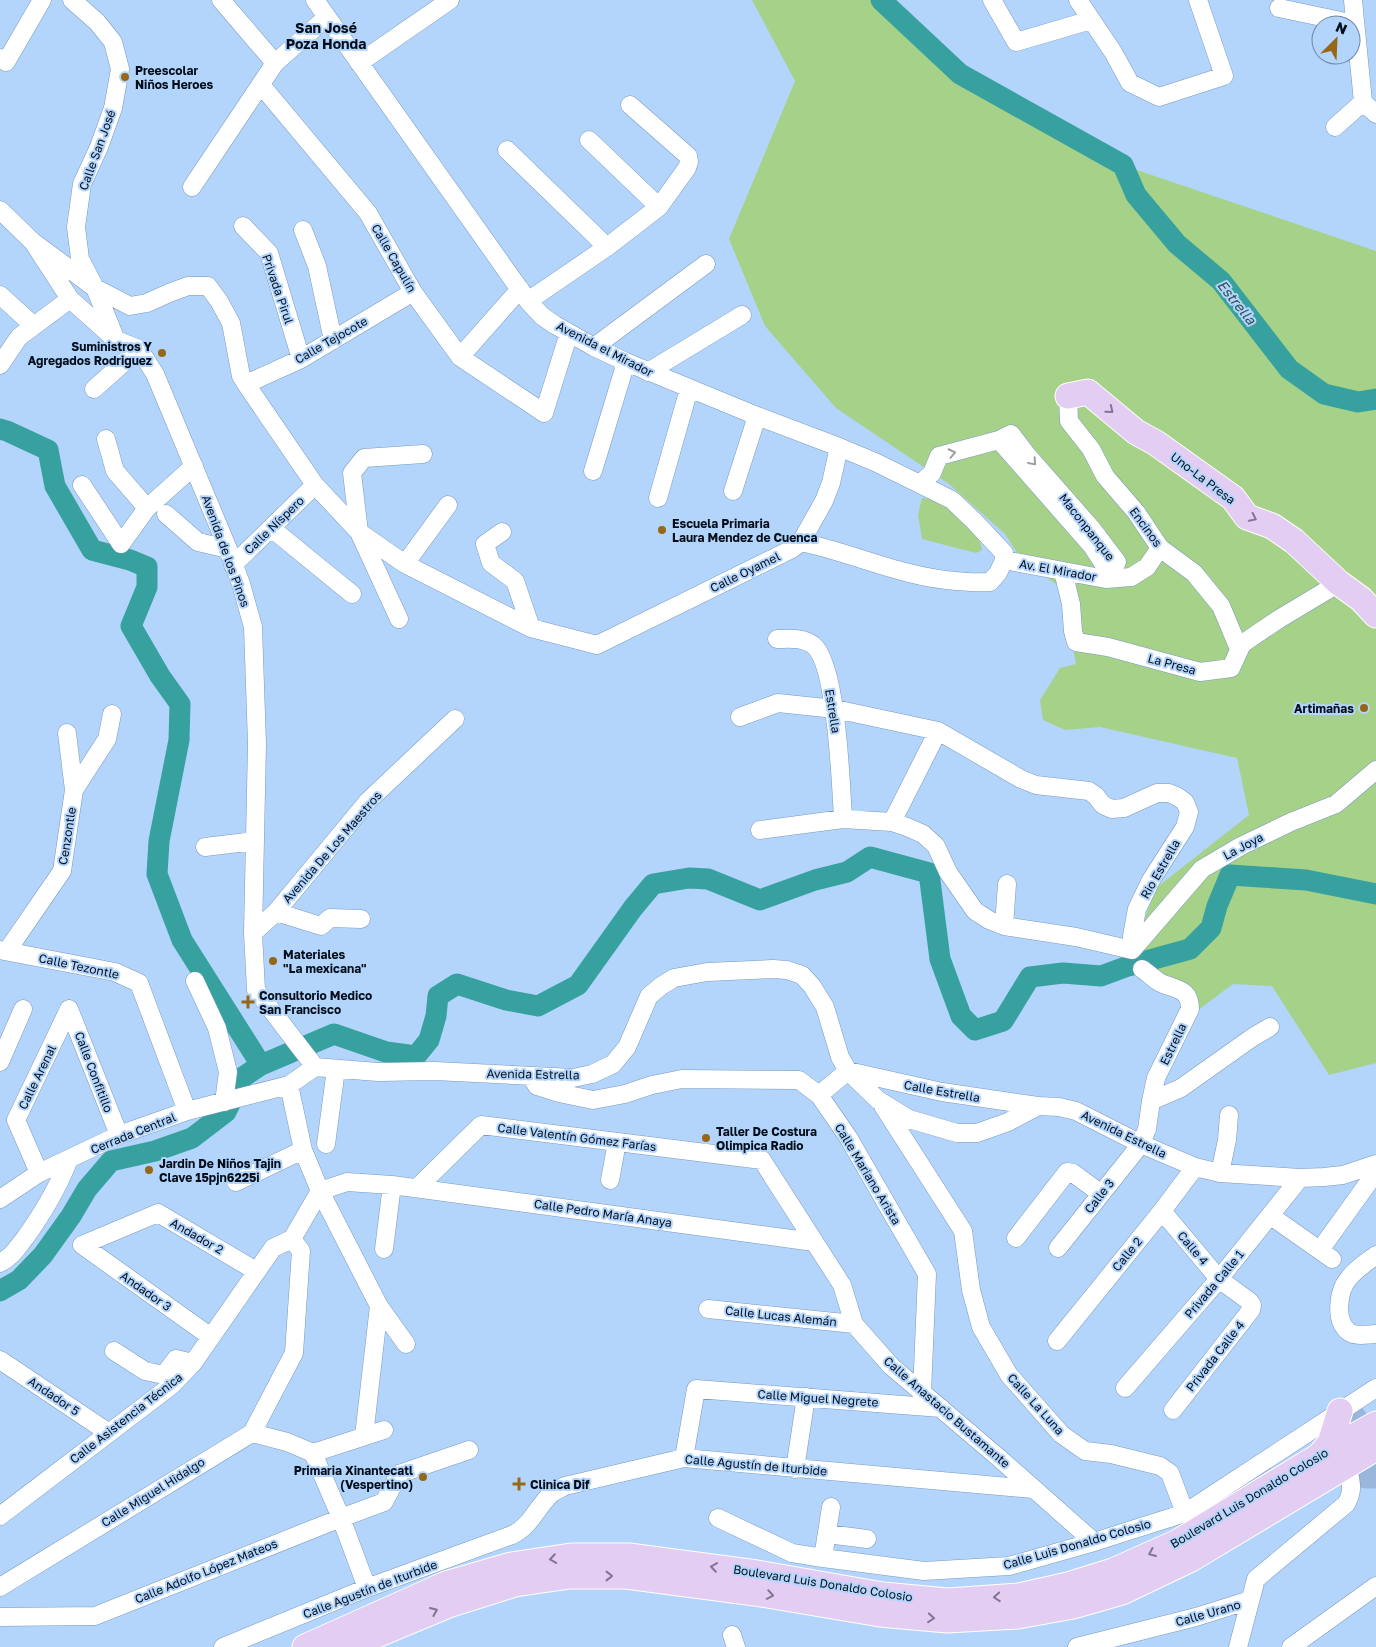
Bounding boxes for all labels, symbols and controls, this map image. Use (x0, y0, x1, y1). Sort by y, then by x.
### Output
north arrow (1311, 15, 1361, 65)
text: N (1333, 18, 1350, 38)
district label: San José Poza Honda (286, 19, 366, 52)
place label: Preescolar Niños Heroes (135, 63, 214, 92)
marker: Preescolar Niños Heroes (119, 71, 131, 83)
street label: Calle San José (76, 108, 119, 192)
street label: Calle Capulín (368, 221, 420, 295)
street label: Privada Pirul (259, 252, 297, 326)
water label: Estrella (1214, 276, 1261, 328)
street label: Calle Tejocote (292, 313, 370, 367)
street label: Avenida el Mirador (554, 318, 656, 380)
place label: Suministros Y Agregados Rodriguez (28, 339, 153, 368)
marker: Suministros Y Agregados Rodriguez (156, 347, 168, 359)
one-way arrow (1104, 404, 1113, 413)
one-way arrow (948, 448, 957, 458)
street label: Uno-La Presa (1168, 449, 1238, 507)
one-way arrow (1027, 456, 1036, 465)
street label: Maconpanque (1056, 490, 1118, 564)
street label: Avenida de los Pinos (199, 493, 253, 609)
street label: Calle Níspero (241, 493, 307, 557)
street label: Encinos (1127, 504, 1165, 550)
one-way arrow (1247, 511, 1256, 521)
place label: Escuela Primaria Laura Mendez de Cuenca (672, 516, 817, 545)
marker: Escuela Primaria Laura Mendez de Cuenca (656, 524, 668, 536)
street label: Calle Oyamel (708, 549, 783, 595)
street label: Av. El Mirador (1018, 556, 1098, 584)
street label: La Presa (1146, 650, 1198, 678)
street label: Estrella (822, 688, 844, 734)
place label: Artimañas (1294, 701, 1354, 716)
marker: Artimañas (1358, 702, 1370, 714)
street label: Avenida De Los Maestros (279, 788, 385, 906)
street label: Cenzontle (55, 806, 79, 866)
street label: La Joya (1220, 829, 1266, 863)
street label: Rio Estrella (1137, 837, 1183, 901)
place label: Materiales "La mexicana" (283, 947, 367, 976)
street label: Calle Tezontle (37, 950, 121, 982)
marker: Materiales "La mexicana" (267, 955, 279, 967)
place label: Consultorio Medico San Francisco (259, 988, 372, 1017)
marker: Consultorio Medico San Francisco (241, 995, 255, 1009)
street label: Estrella (1157, 1021, 1189, 1067)
street label: Calle Confitillo (72, 1029, 116, 1115)
street label: Calle Arenal (15, 1042, 59, 1112)
street label: Avenida Estrella (486, 1066, 580, 1082)
street label: Calle Estrella (903, 1077, 981, 1105)
street label: Avenida Estrella (1079, 1107, 1169, 1161)
street label: Cerrada Central (88, 1109, 178, 1157)
street label: Calle Valentín Gómez Farías (497, 1120, 657, 1154)
street label: Calle Mariano Arista (832, 1121, 904, 1227)
place label: Taller De Costura Olimpica Radio (716, 1124, 817, 1153)
marker: Taller De Costura Olimpica Radio (700, 1132, 712, 1144)
place label: Jardin De Niños Tajin Clave 15pjn6225i (159, 1156, 281, 1185)
marker: Jardin De Niños Tajin Clave 15pjn6225i (143, 1164, 155, 1176)
street label: Calle 3 (1081, 1176, 1117, 1216)
street label: Calle Pedro María Anaya (533, 1196, 673, 1230)
street label: Andador 2 (168, 1215, 226, 1257)
street label: Calle 4 (1174, 1228, 1212, 1268)
street label: Calle 2 (1109, 1234, 1145, 1274)
street label: Privada Calle 1 (1181, 1247, 1247, 1321)
street label: Andador 3 (118, 1268, 174, 1314)
street label: Calle Lucas Alemán (724, 1303, 838, 1329)
street label: Privada Calle 4 (1183, 1318, 1247, 1394)
street label: Calle Anastacio Bustamante (881, 1353, 1013, 1471)
street label: Calle Asistencia Técnica (67, 1369, 185, 1467)
street label: Calle La Luna (1005, 1370, 1067, 1438)
street label: Andador 5 (25, 1373, 83, 1419)
street label: Calle Miguel Negrete (757, 1386, 879, 1410)
street label: Boulevard Luis Donaldo Colosio (1167, 1445, 1331, 1551)
street label: Calle Agustín de Iturbide (684, 1451, 828, 1479)
street label: Calle Miguel Hidalgo (98, 1454, 208, 1530)
place label: Primaria Xinantecatl (Vespertino) (294, 1463, 413, 1492)
marker: Primaria Xinantecatl (Vespertino) (417, 1471, 429, 1483)
marker: Clinica Dif (512, 1477, 526, 1491)
place label: Clinica Dif (530, 1477, 590, 1492)
street label: Calle Luis Donaldo Colosio (1001, 1516, 1153, 1572)
street label: Calle Adolfo López Mateos (132, 1535, 280, 1607)
one-way arrow (1148, 1547, 1157, 1558)
one-way arrow (548, 1553, 556, 1564)
street label: Calle Agustín de Iturbide (301, 1556, 439, 1622)
street label: Boulevard Luis Donaldo Colosio (732, 1561, 914, 1605)
one-way arrow (710, 1563, 718, 1573)
one-way arrow (605, 1571, 613, 1581)
one-way arrow (765, 1590, 774, 1600)
one-way arrow (992, 1592, 1000, 1603)
street label: Calle Urano (1174, 1597, 1242, 1629)
one-way arrow (429, 1607, 438, 1617)
one-way arrow (927, 1613, 935, 1624)

